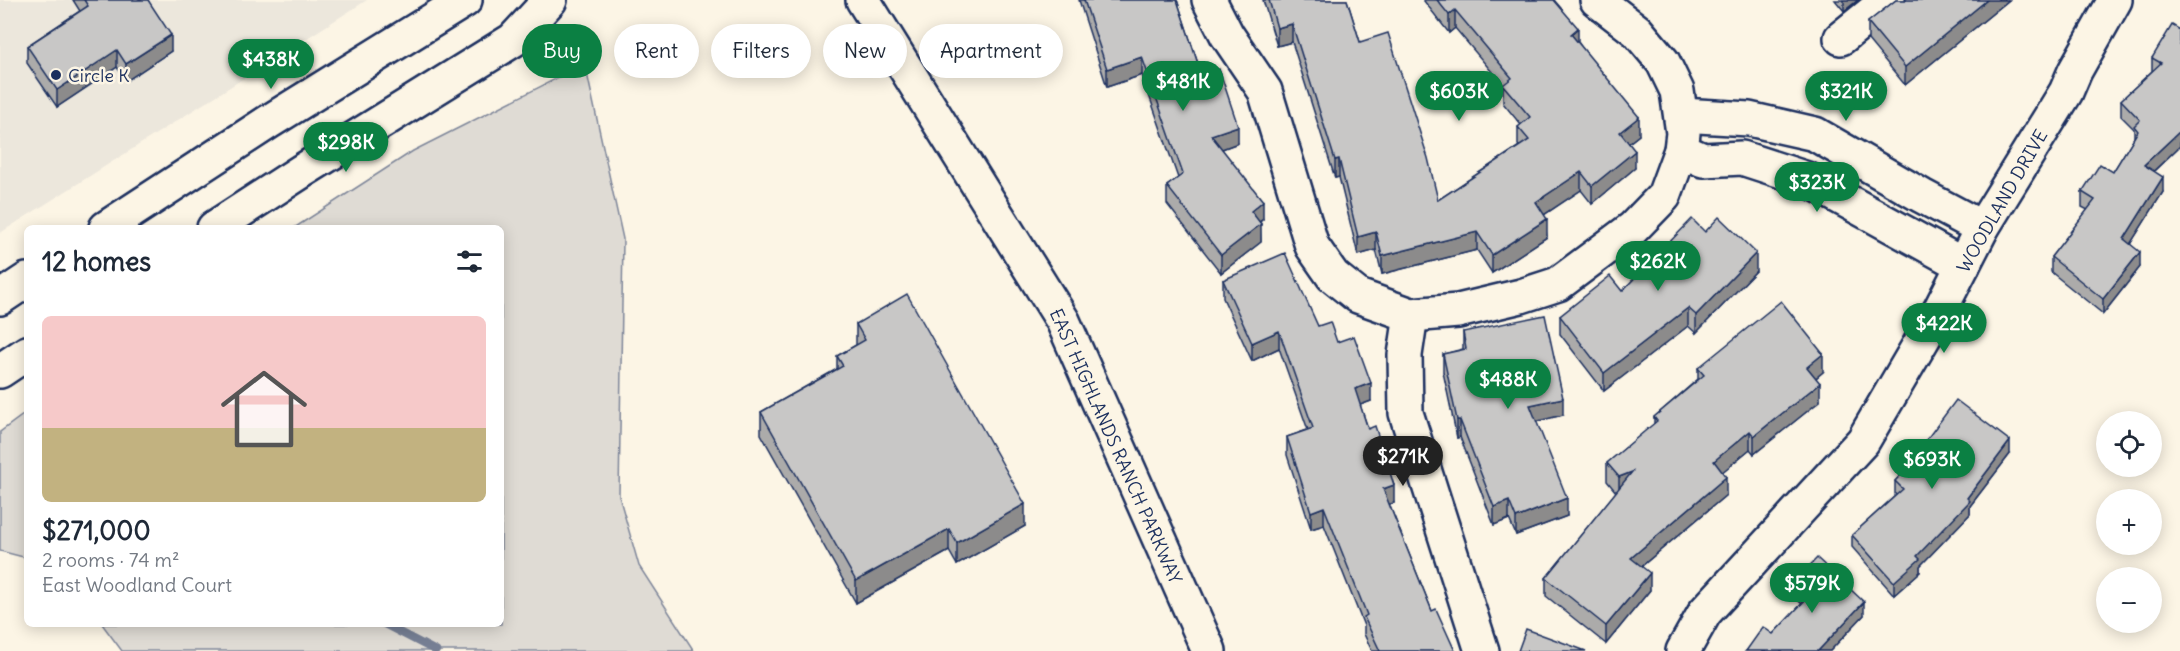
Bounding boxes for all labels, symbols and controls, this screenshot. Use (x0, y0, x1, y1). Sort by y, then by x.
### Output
chip: Buy (522, 24, 602, 78)
chip: Rent (614, 24, 699, 78)
chip: Filters (711, 24, 811, 78)
chip: New (823, 24, 907, 78)
chip: Apartment (919, 24, 1063, 78)
pin: $438K (229, 39, 313, 90)
text: $438K (242, 46, 300, 71)
pin: $481K (1141, 61, 1225, 112)
place label: Circle K (68, 64, 129, 87)
marker: Circle K (49, 68, 63, 82)
text: $481K (1156, 68, 1210, 93)
pin: $603K (1417, 71, 1501, 122)
pin: $321K (1804, 71, 1888, 122)
text: $603K (1429, 78, 1489, 103)
text: $321K (1819, 78, 1873, 103)
pin: $298K (304, 122, 388, 173)
street label: WOODLAND DRIVE (1952, 125, 2052, 277)
text: $298K (317, 129, 375, 154)
pin: $323K (1775, 162, 1859, 213)
text: $323K (1788, 169, 1846, 194)
pin: $262K (1616, 241, 1700, 292)
text: 12 homes (42, 245, 151, 278)
icon: filters (453, 245, 486, 278)
text: $262K (1630, 248, 1686, 273)
pin: $422K (1902, 303, 1986, 354)
street label: EAST HIGHLANDS RANCH PARKWAY (1045, 305, 1187, 587)
text: $422K (1916, 310, 1972, 335)
icon: home (210, 355, 318, 463)
pin: $488K (1466, 359, 1550, 410)
text: $488K (1479, 366, 1537, 391)
map controls (2096, 411, 2162, 633)
button: locate (2096, 411, 2162, 477)
pin: $271K (1361, 436, 1445, 487)
pin: $693K (1890, 439, 1974, 490)
text: $271K (1377, 443, 1429, 468)
text: $693K (1903, 446, 1961, 471)
button: + (2096, 489, 2162, 555)
text: $271,000 (42, 514, 151, 547)
text: 2 rooms · 74 m² (42, 547, 179, 572)
pin: $579K (1770, 563, 1854, 614)
button: − (2096, 567, 2162, 633)
text: $579K (1784, 570, 1840, 595)
text: East Woodland Court (42, 572, 232, 597)

